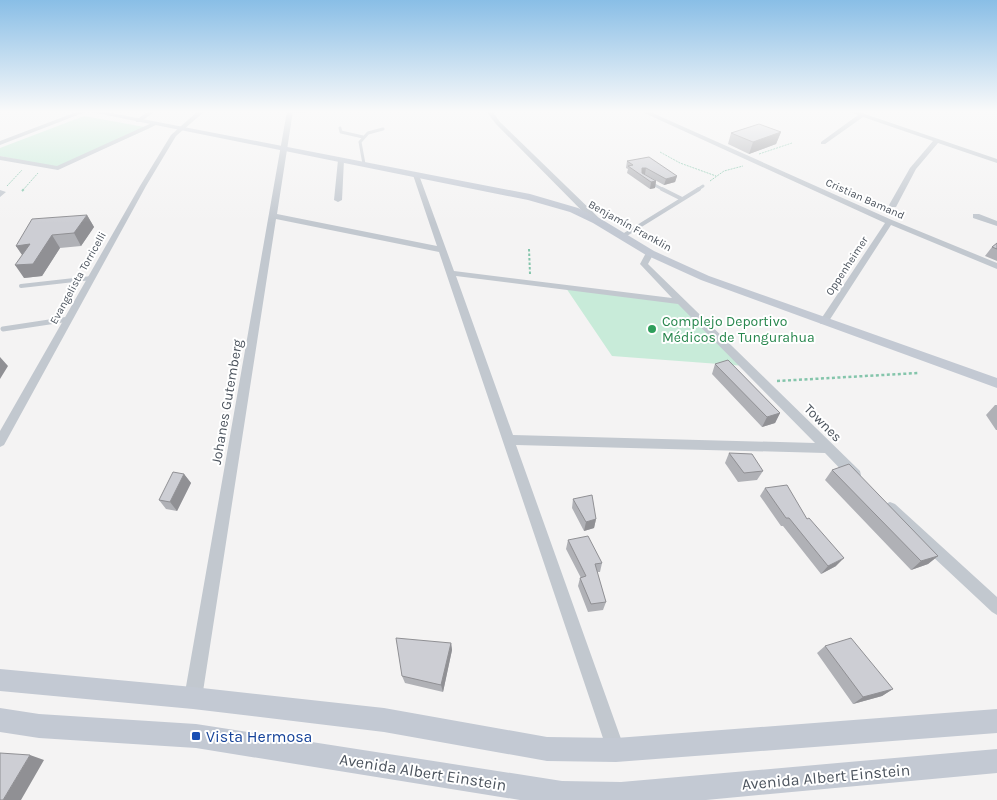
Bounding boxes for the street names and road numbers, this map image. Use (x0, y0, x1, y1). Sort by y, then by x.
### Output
street label: Cristian Bamand (824, 176, 906, 222)
street label: Benjamín Franklin (586, 198, 674, 254)
street label: Evangelista Torricelli (47, 229, 109, 327)
street label: Oppenheimer (823, 234, 871, 298)
street label: Johanes Gutemberg (208, 338, 246, 466)
street label: Townes (800, 400, 846, 446)
street label: Avenida Albert Einstein (338, 749, 508, 795)
street label: Avenida Albert Einstein (741, 760, 911, 794)

